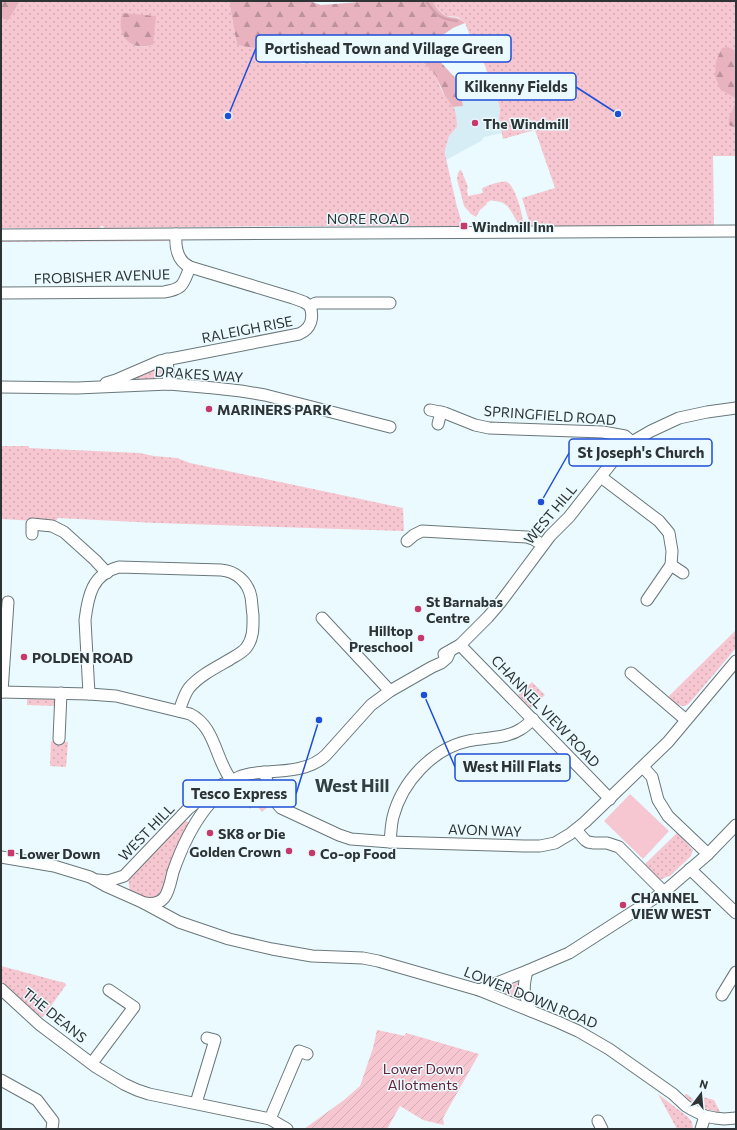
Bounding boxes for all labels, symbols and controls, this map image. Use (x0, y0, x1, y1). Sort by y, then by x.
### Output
callout: Portishead Town and Village Green (256, 35, 511, 62)
text: Portishead Town and Village Green (265, 39, 503, 57)
callout: Kilkenny Fields (456, 73, 576, 100)
text: Kilkenny Fields (464, 77, 568, 95)
place label: The Windmill (483, 115, 569, 132)
marker: The Windmill (470, 118, 480, 128)
street label: NORE ROAD (327, 210, 409, 227)
place label: Windmill Inn (472, 218, 554, 235)
marker: Windmill Inn (459, 221, 469, 231)
street label: FROBISHER AVENUE (34, 265, 170, 287)
street label: RALEIGH RISE (200, 312, 294, 346)
street label: DRAKES WAY (154, 362, 244, 386)
place label: MARINERS PARK (217, 401, 332, 418)
street label: SPRINGFIELD ROAD (483, 402, 617, 428)
marker: MARINERS PARK (204, 404, 214, 414)
callout: St Joseph's Church (569, 439, 712, 466)
text: St Joseph's Church (578, 443, 704, 461)
street label: WEST HILL (520, 481, 580, 547)
place label: St Barnabas Centre (426, 593, 503, 626)
marker: St Barnabas Centre (413, 604, 423, 614)
place label: Hilltop Preschool (349, 622, 413, 655)
marker: Hilltop Preschool (416, 633, 426, 643)
place label: POLDEN ROAD (32, 649, 133, 666)
marker: POLDEN ROAD (19, 652, 29, 662)
street label: CHANNEL VIEW ROAD (488, 652, 604, 770)
callout: West Hill Flats (455, 754, 570, 781)
text: West Hill Flats (462, 757, 562, 775)
district label: West Hill (315, 774, 389, 796)
callout: Tesco Express (183, 780, 296, 807)
text: Tesco Express (191, 784, 287, 802)
street label: WEST HILL (115, 800, 177, 864)
street label: AVON WAY (448, 820, 522, 840)
place label: SK8 or Die (218, 825, 285, 842)
marker: SK8 or Die (205, 828, 215, 838)
place label: Golden Crown (189, 843, 281, 860)
place label: Lower Down (19, 845, 100, 862)
place label: Co-op Food (320, 845, 396, 862)
marker: Golden Crown (284, 846, 294, 856)
marker: Lower Down (6, 848, 16, 858)
marker: Co-op Food (307, 848, 317, 858)
place label: CHANNEL VIEW WEST (631, 889, 711, 922)
marker: CHANNEL VIEW WEST (618, 900, 628, 910)
street label: LOWER DOWN ROAD (462, 962, 600, 1032)
street label: THE DEANS (20, 984, 90, 1046)
park label: Lower Down Allotments (383, 1060, 463, 1093)
north arrow (681, 1074, 721, 1114)
text: N (698, 1077, 710, 1091)

